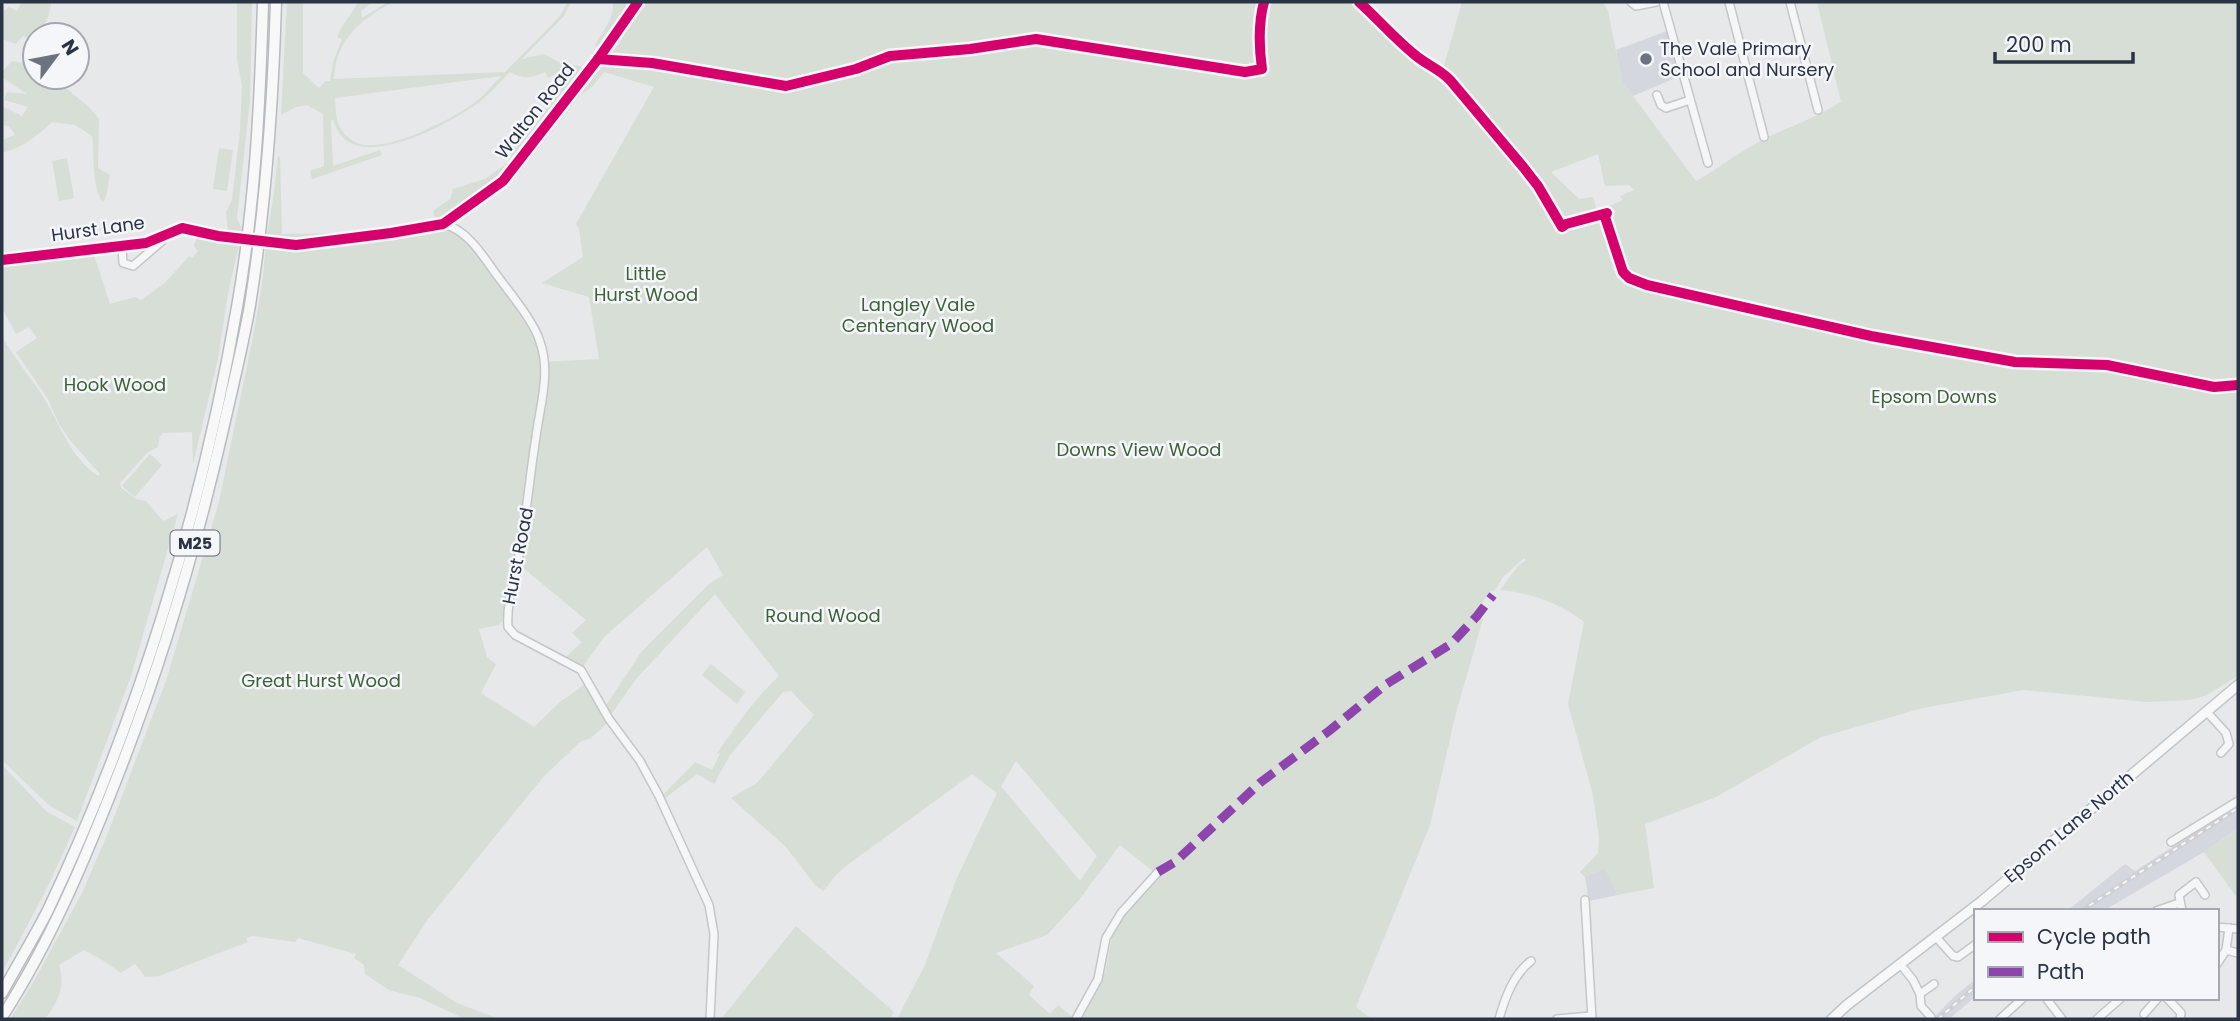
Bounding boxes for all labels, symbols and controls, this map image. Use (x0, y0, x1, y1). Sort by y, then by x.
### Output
north arrow (21, 21, 91, 91)
scale bar (1995, 21, 2133, 65)
text: 200 m (2006, 30, 2072, 59)
text: N (55, 34, 85, 60)
place label: The Vale Primary School and Nursery (1660, 36, 1834, 82)
marker: The Vale Primary School and Nursery (1638, 51, 1654, 67)
street label: Walton Road (489, 58, 580, 164)
street label: Hurst Lane (50, 210, 146, 247)
park label: Little Hurst Wood (594, 261, 698, 307)
park label: Langley Vale Centenary Wood (842, 292, 994, 338)
park label: Hook Wood (64, 372, 166, 397)
park label: Epsom Downs (1871, 384, 1997, 409)
park label: Downs View Wood (1057, 437, 1221, 462)
street label: Hurst Road (496, 505, 539, 607)
road number: M25 (170, 530, 220, 556)
park label: Round Wood (765, 603, 881, 628)
park label: Great Hurst Wood (241, 668, 401, 693)
street label: Epsom Lane North (1999, 765, 2139, 888)
legend (1974, 909, 2219, 1000)
text: Cycle path (2037, 922, 2151, 951)
text: Path (2037, 957, 2084, 986)

